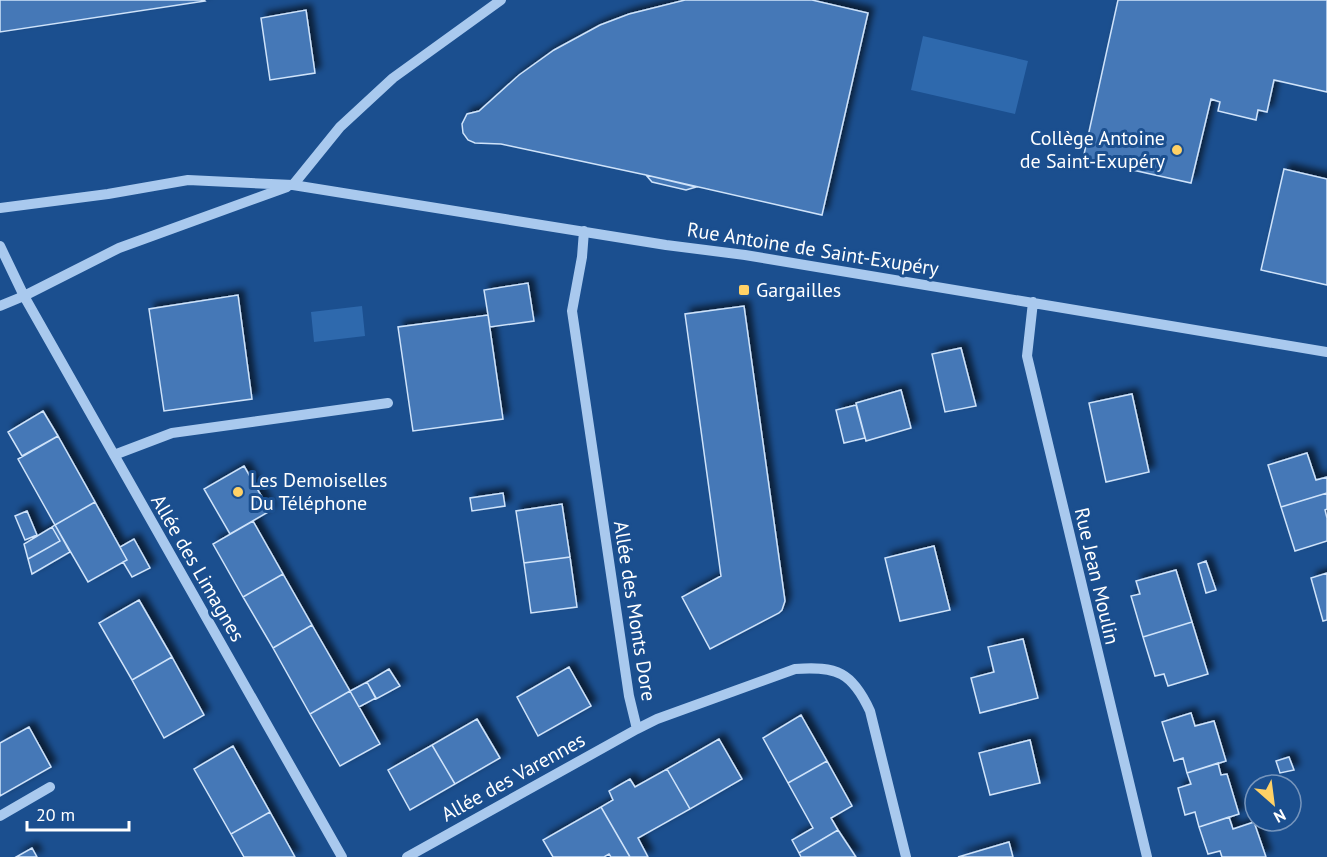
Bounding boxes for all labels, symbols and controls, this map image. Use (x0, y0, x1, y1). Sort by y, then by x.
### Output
place label: Collège Antoine de Saint-Exupéry (1020, 125, 1166, 174)
marker: Collège Antoine de Saint-Exupéry (1170, 143, 1184, 157)
street label: Rue Antoine de Saint-Exupéry (685, 216, 941, 282)
place label: Gargailles (756, 277, 841, 303)
marker: Gargailles (737, 283, 751, 297)
place label: Les Demoiselles Du Téléphone (250, 467, 387, 516)
marker: Les Demoiselles Du Téléphone (231, 485, 245, 499)
street label: Allée des Limagnes (145, 490, 251, 646)
street label: Rue Jean Moulin (1069, 505, 1125, 647)
street label: Allée des Monts Dore (608, 519, 662, 703)
street label: Allée des Varennes (436, 727, 590, 827)
north arrow (1243, 773, 1303, 833)
scale bar (27, 794, 129, 832)
text: 20 m (36, 803, 75, 826)
text: N (1271, 805, 1289, 828)

